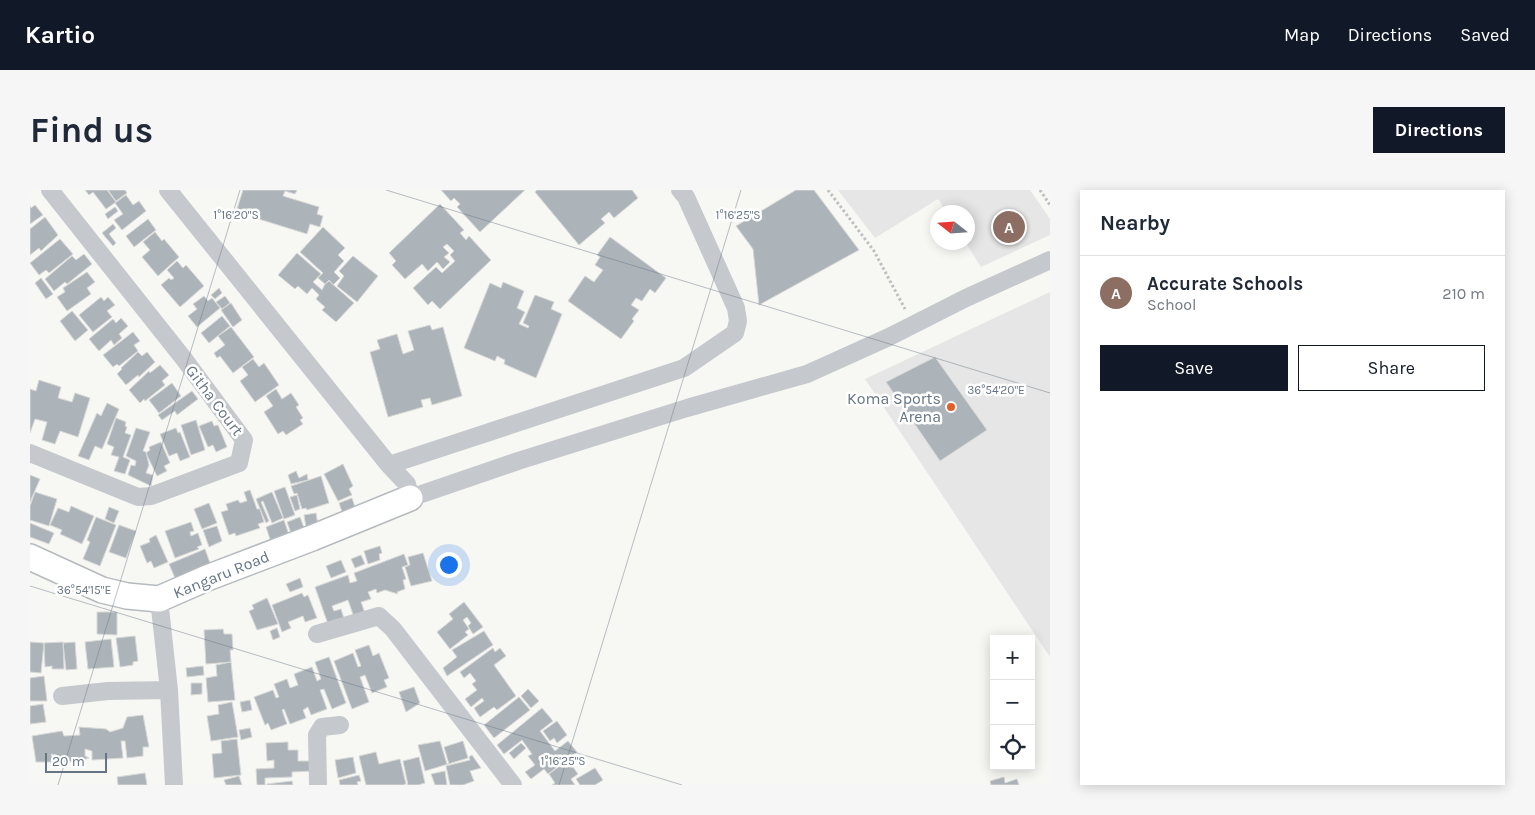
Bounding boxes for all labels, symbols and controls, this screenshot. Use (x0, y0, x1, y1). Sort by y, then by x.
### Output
text: Kartio (25, 21, 95, 49)
text: Map (1284, 24, 1320, 46)
text: Directions (1348, 24, 1432, 46)
text: Saved (1460, 24, 1510, 46)
button: Directions (1373, 107, 1505, 153)
text: Find us (30, 110, 153, 151)
north arrow (930, 205, 975, 250)
text: 1°16'20"S (213, 208, 259, 222)
text: 1°16'25"S (715, 208, 761, 222)
pin: A (993, 208, 1025, 246)
text: Nearby (1100, 211, 1170, 235)
text: Accurate Schools (1147, 273, 1303, 295)
text: A (1111, 284, 1121, 303)
text: 210 m (1442, 284, 1485, 303)
text: School (1147, 295, 1197, 314)
button: Save (1100, 345, 1288, 391)
button: Share (1298, 345, 1485, 391)
street label: Githa Court (182, 361, 247, 439)
text: 36°54'20"E (967, 383, 1025, 397)
place label: Koma Sports Arena (847, 389, 941, 426)
marker: Koma Sports Arena (945, 401, 957, 413)
street label: Kangaru Road (170, 547, 272, 602)
your location (436, 552, 462, 578)
text: 36°54'15"E (57, 583, 111, 597)
map controls (990, 635, 1035, 770)
button: + (990, 635, 1035, 680)
button: − (990, 680, 1035, 725)
button: locate (990, 725, 1035, 770)
scale bar (45, 750, 108, 773)
text: 20 m (52, 753, 85, 770)
text: 1°16'25"S (540, 754, 586, 768)

